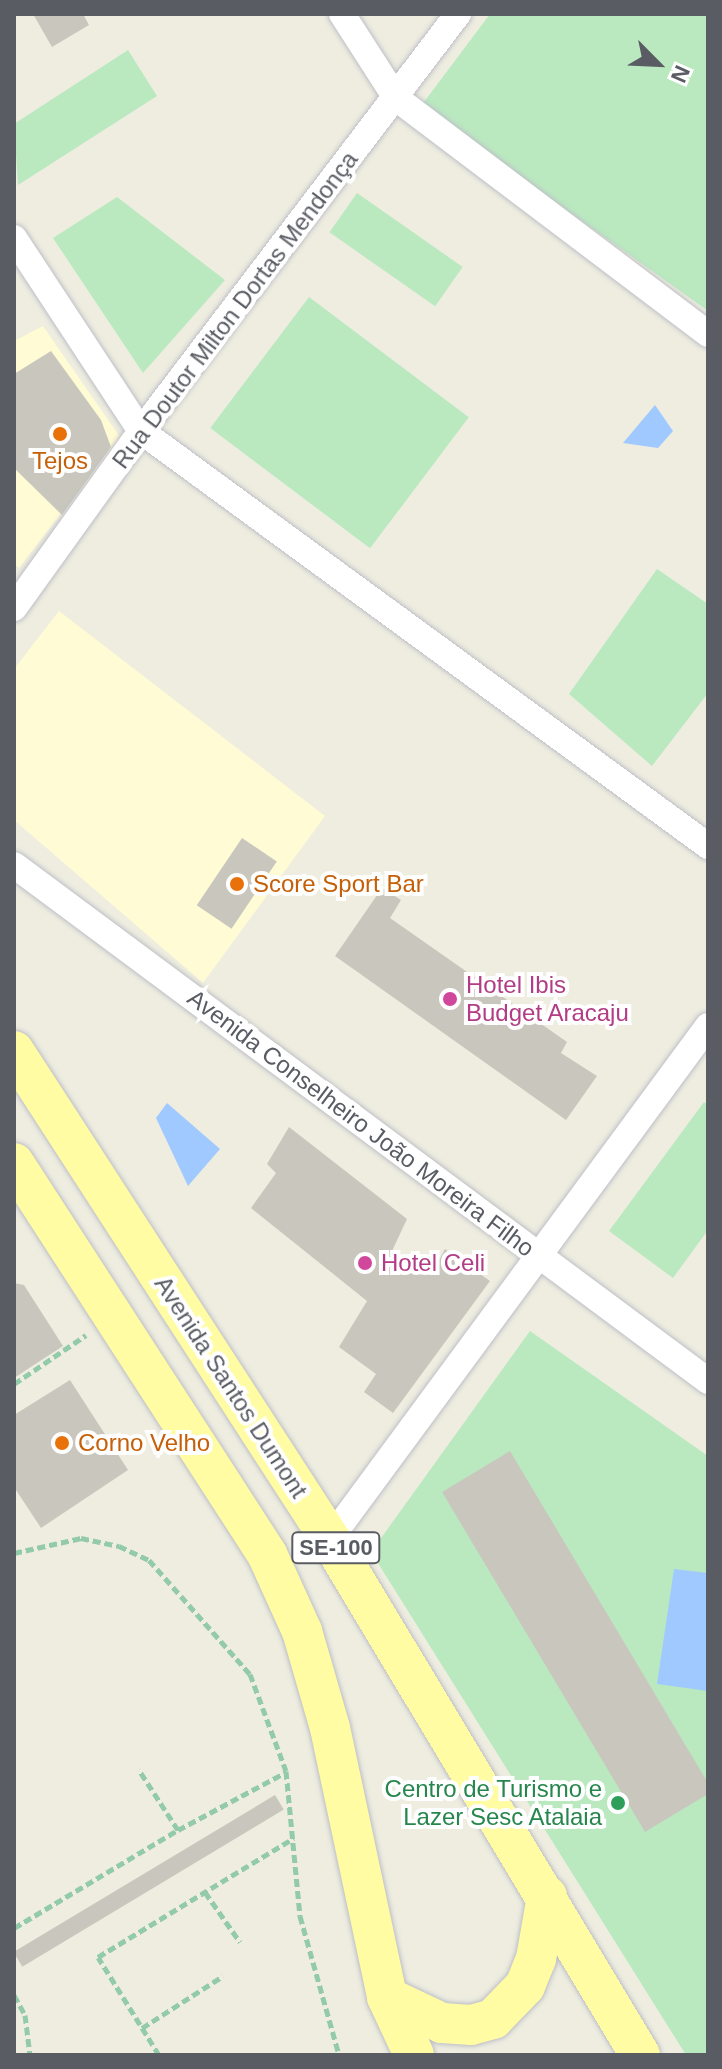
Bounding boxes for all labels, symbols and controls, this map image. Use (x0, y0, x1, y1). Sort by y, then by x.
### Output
north arrow (618, 24, 698, 104)
text: N (666, 62, 695, 86)
street label: Rua Doutor Milton Dortas Mendonça (106, 146, 364, 474)
marker: Tejos (51, 425, 69, 443)
place label: Tejos (32, 447, 88, 475)
place label: Score Sport Bar (253, 870, 424, 898)
marker: Score Sport Bar (228, 875, 246, 893)
place label: Hotel Ibis Budget Aracaju (466, 971, 630, 1027)
street label: Avenida Conselheiro João Moreira Filho (182, 983, 540, 1263)
marker: Hotel Ibis Budget Aracaju (441, 990, 459, 1008)
place label: Hotel Celi (381, 1249, 485, 1277)
marker: Hotel Celi (356, 1254, 374, 1272)
street label: Avenida Santos Dumont (149, 1271, 313, 1503)
place label: Corno Velho (78, 1429, 210, 1457)
marker: Corno Velho (53, 1434, 71, 1452)
road number: SE-100 (290, 1530, 382, 1566)
place label: Centro de Turismo e Lazer Sesc Atalaia (384, 1775, 602, 1831)
marker: Centro de Turismo e Lazer Sesc Atalaia (609, 1794, 627, 1812)

